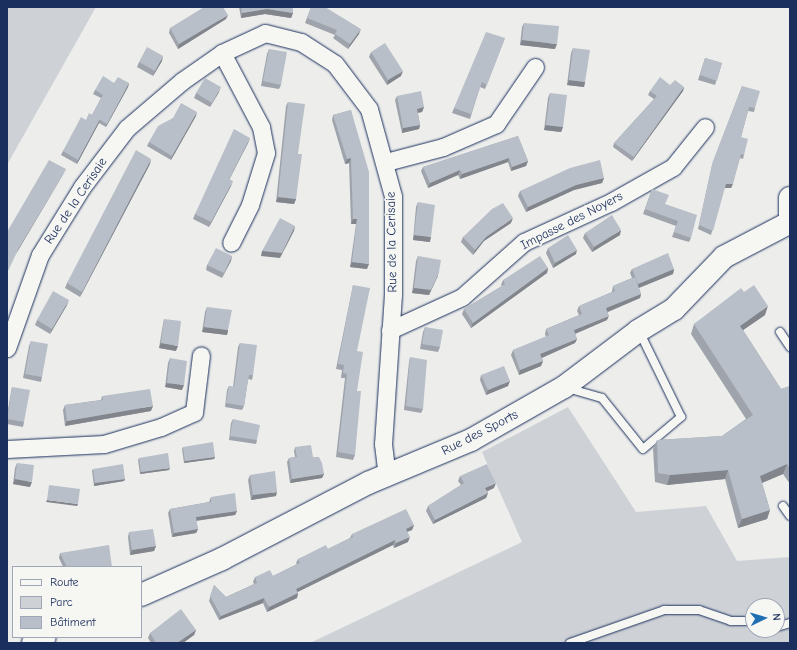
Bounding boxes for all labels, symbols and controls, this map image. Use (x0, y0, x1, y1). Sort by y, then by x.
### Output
street label: Rue de la Cerisaie (41, 155, 111, 247)
street label: Impasse des Noyers (518, 189, 626, 253)
street label: Rue de la Cerisaie (383, 191, 401, 293)
street label: Rue des Sports (439, 407, 521, 459)
legend (12, 566, 142, 638)
text: Route (50, 575, 79, 589)
text: Parc (50, 595, 73, 609)
north arrow (745, 598, 785, 638)
text: N (770, 613, 783, 621)
text: Bâtiment (50, 615, 96, 629)

